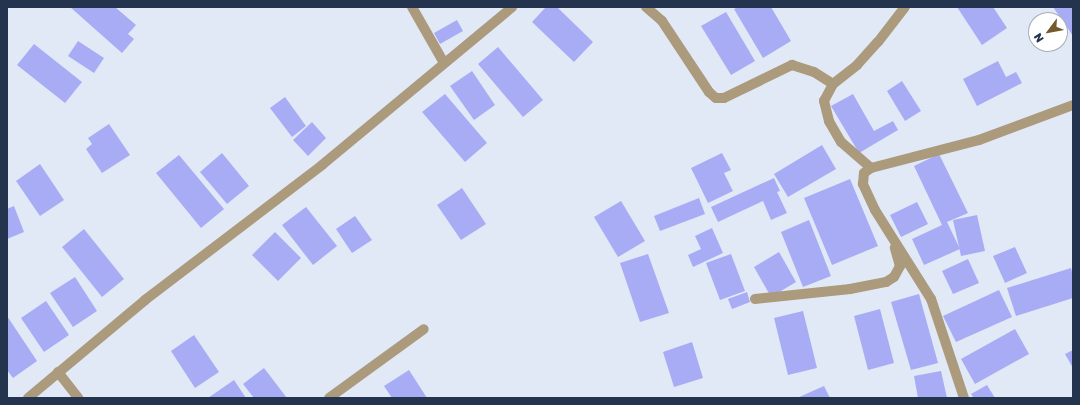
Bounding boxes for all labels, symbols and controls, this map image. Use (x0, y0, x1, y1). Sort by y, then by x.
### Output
north arrow (1028, 12, 1068, 52)
text: N (1031, 31, 1046, 45)

